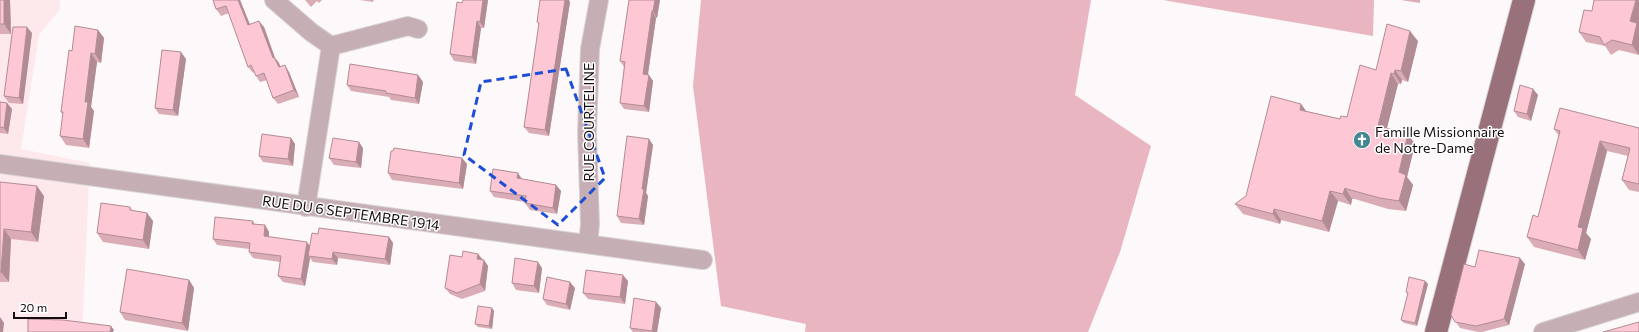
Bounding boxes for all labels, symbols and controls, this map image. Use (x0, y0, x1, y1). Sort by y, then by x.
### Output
street label: RUE COURTELINE (580, 63, 597, 181)
place label: Famille Missionnaire de Notre-Dame (1375, 123, 1504, 156)
church icon: Famille Missionnaire de Notre-Dame (1352, 130, 1372, 150)
street label: RUE DU 6 SEPTEMBRE 1914 (261, 192, 441, 233)
scale bar (14, 294, 66, 320)
text: 20 m (20, 300, 47, 314)

